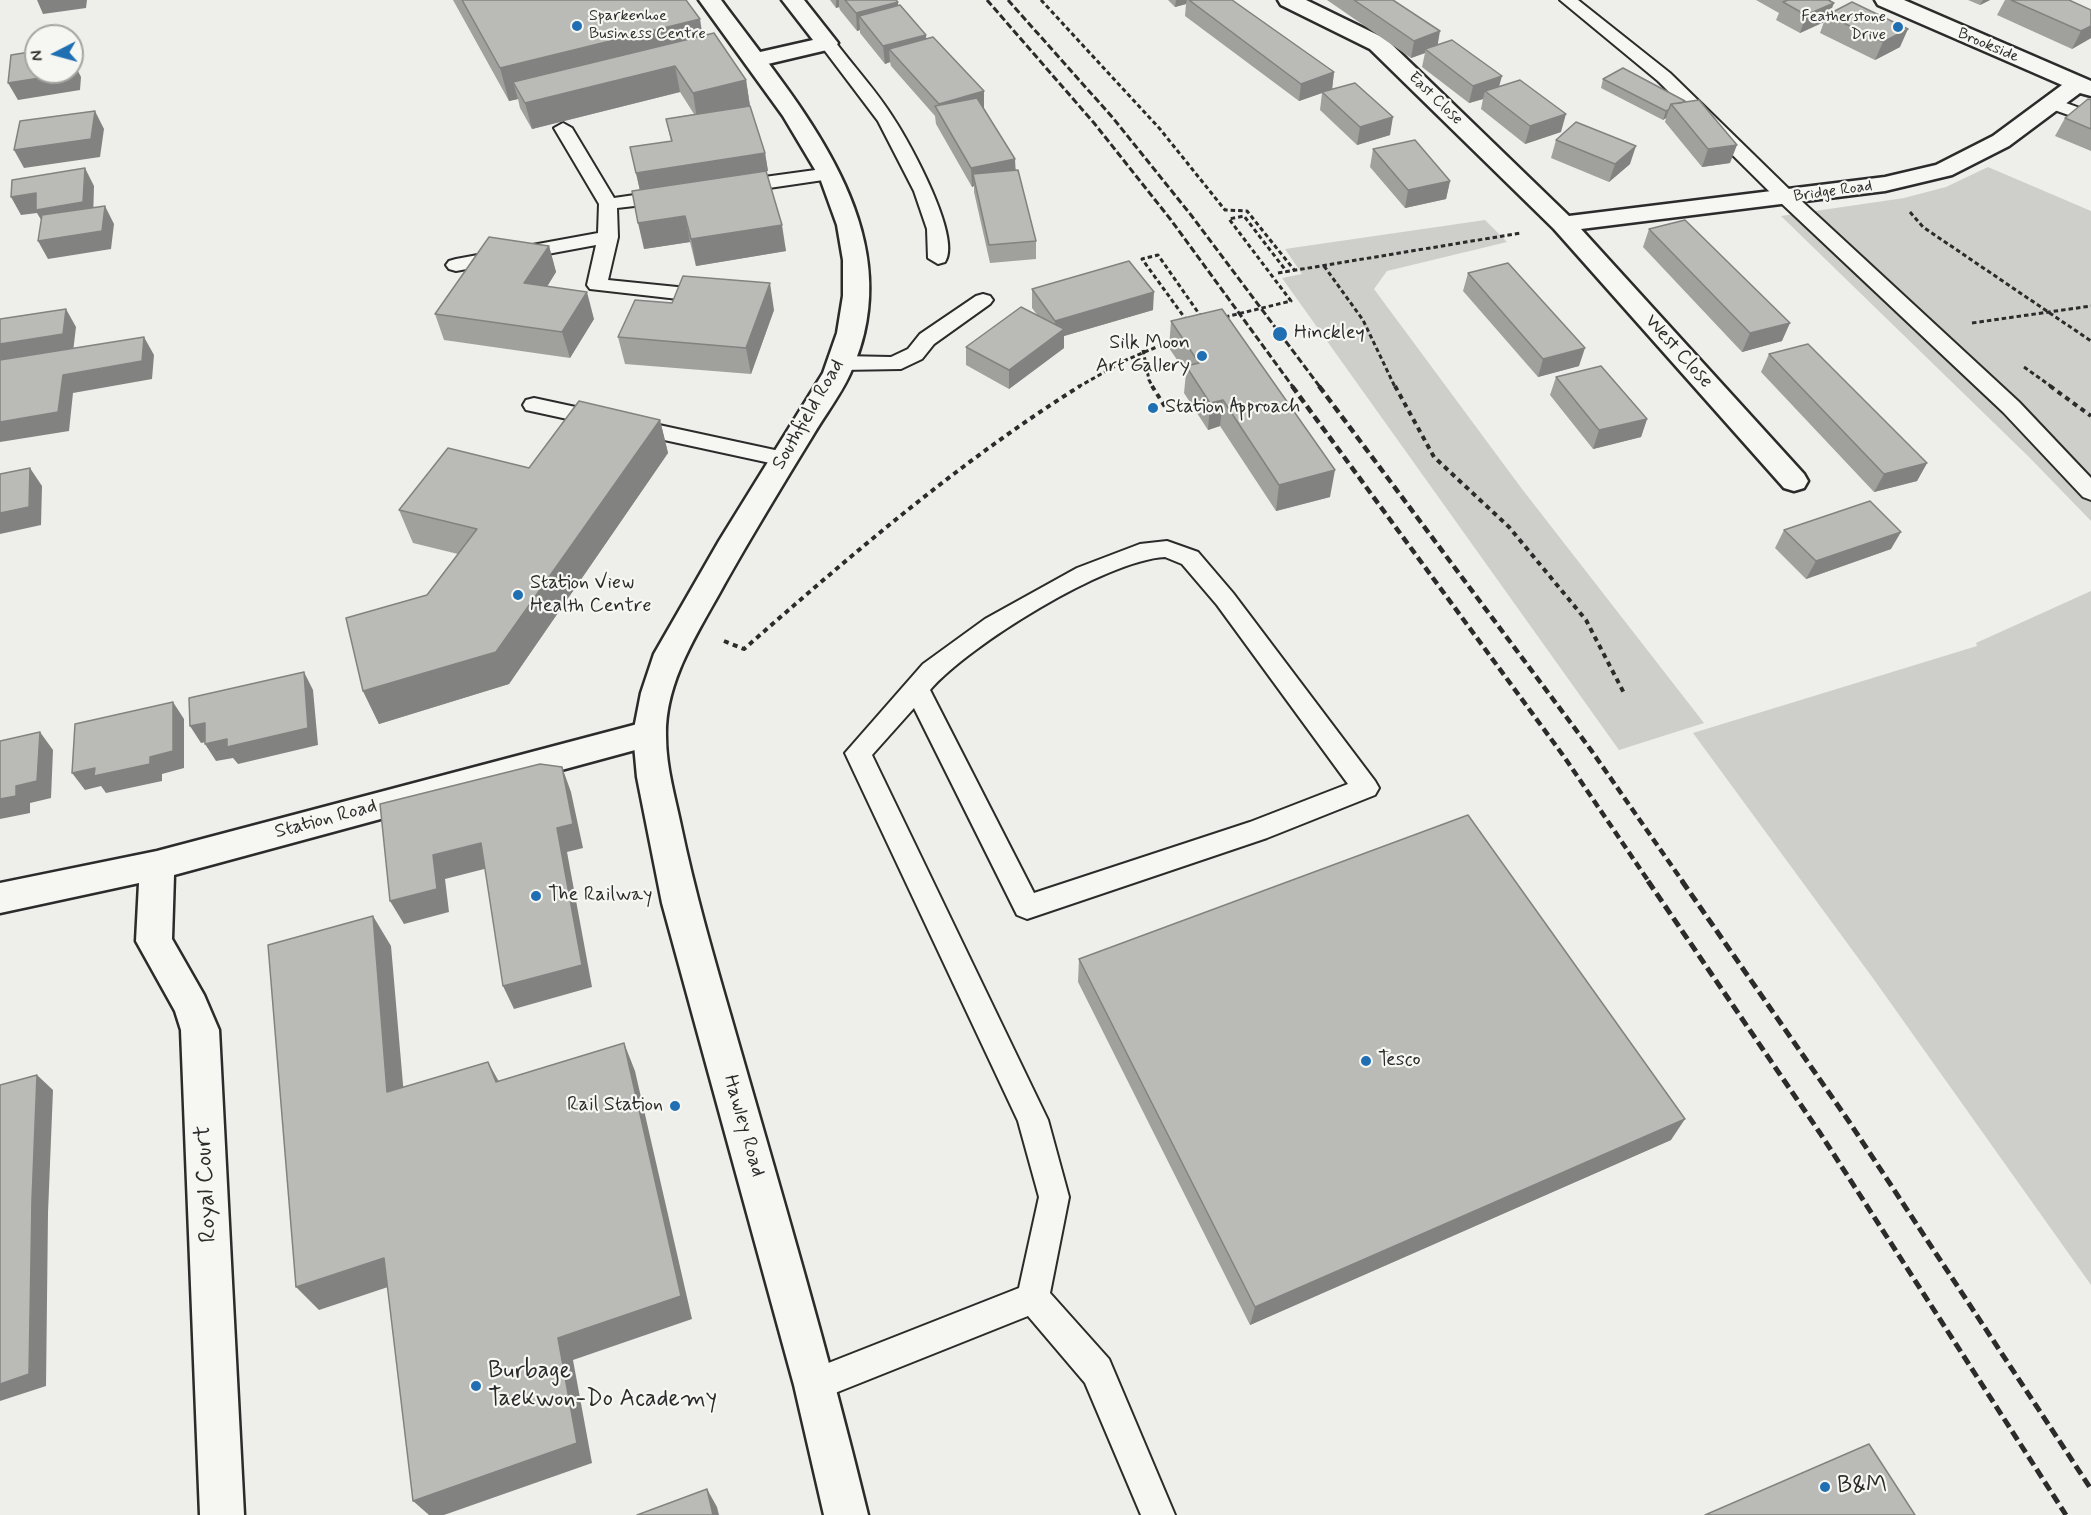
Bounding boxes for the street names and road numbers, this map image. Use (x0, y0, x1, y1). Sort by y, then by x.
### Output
street label: Brookside (1955, 25, 2021, 67)
street label: East Close (1404, 68, 1466, 130)
street label: Bridge Road (1792, 177, 1874, 207)
street label: West Close (1639, 310, 1717, 394)
street label: Southfield Road (768, 355, 850, 475)
street label: Station Road (272, 795, 380, 845)
street label: Hawley Road (717, 1072, 769, 1180)
street label: Royal Court (190, 1125, 224, 1243)

